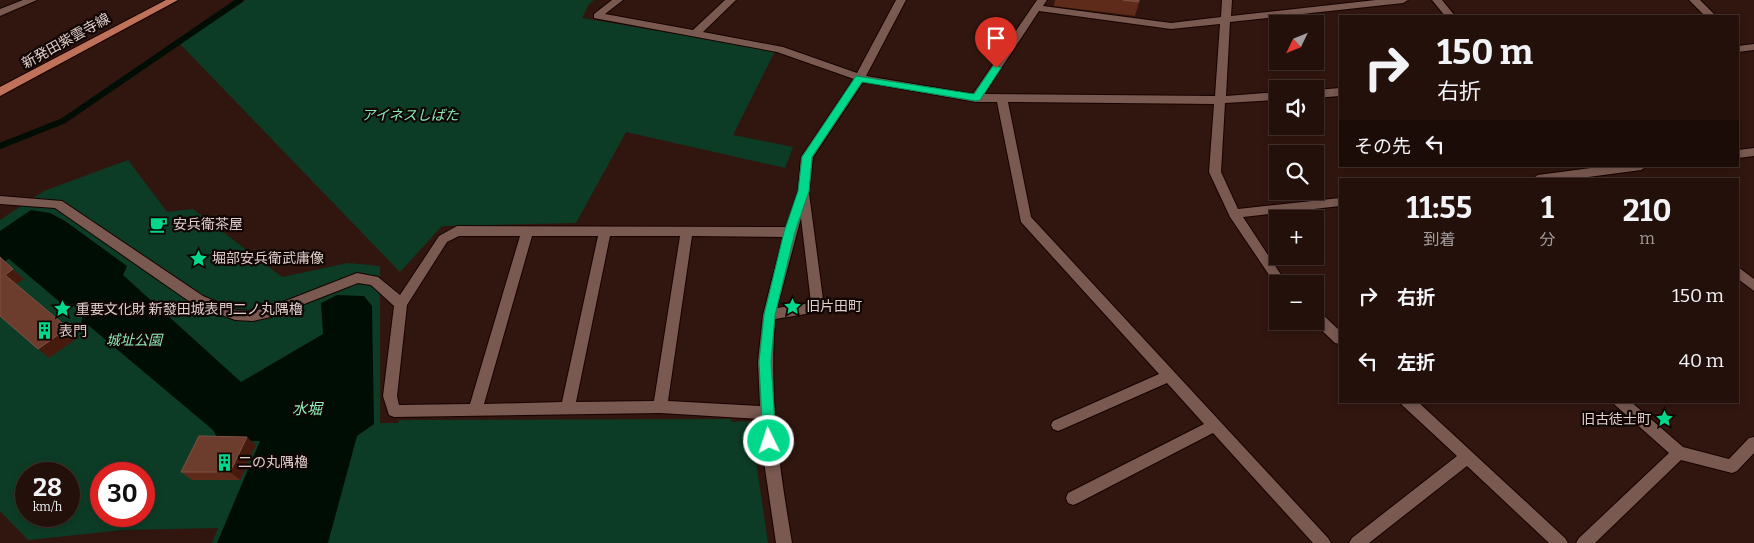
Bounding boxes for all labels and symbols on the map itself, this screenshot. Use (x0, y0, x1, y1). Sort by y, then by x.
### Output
street label: 新発田紫雲寺線 (19, 10, 113, 72)
north arrow (1269, 15, 1324, 70)
pin (975, 17, 1017, 68)
park label: アイネスしばた (361, 107, 460, 124)
cafe icon: 安兵衛茶屋 (149, 214, 169, 234)
place label: 安兵衛茶屋 (173, 216, 243, 233)
place icon: 堀部安兵衛武庸像 (188, 248, 208, 268)
place label: 堀部安兵衛武庸像 (212, 250, 324, 267)
place icon: 旧片田町 (782, 296, 802, 316)
place label: 旧片田町 (806, 298, 862, 315)
place icon: 重要文化財 新發田城表門二ノ丸隅櫓 (52, 299, 72, 319)
place label: 重要文化財 新發田城表門二ノ丸隅櫓 (76, 301, 303, 318)
building icon: 表門 (35, 321, 55, 341)
place label: 表門 (59, 323, 87, 340)
park label: 城址公園 (106, 332, 164, 349)
water label: 水堀 (292, 400, 324, 418)
place icon: 旧古徒士町 (1655, 409, 1675, 429)
place label: 旧古徒士町 (1581, 411, 1651, 428)
position arrow (742, 414, 794, 466)
building icon: 二の丸隅櫓 (214, 452, 234, 472)
place label: 二の丸隅櫓 (238, 454, 308, 471)
speed limit sign: 30 (90, 462, 155, 527)

